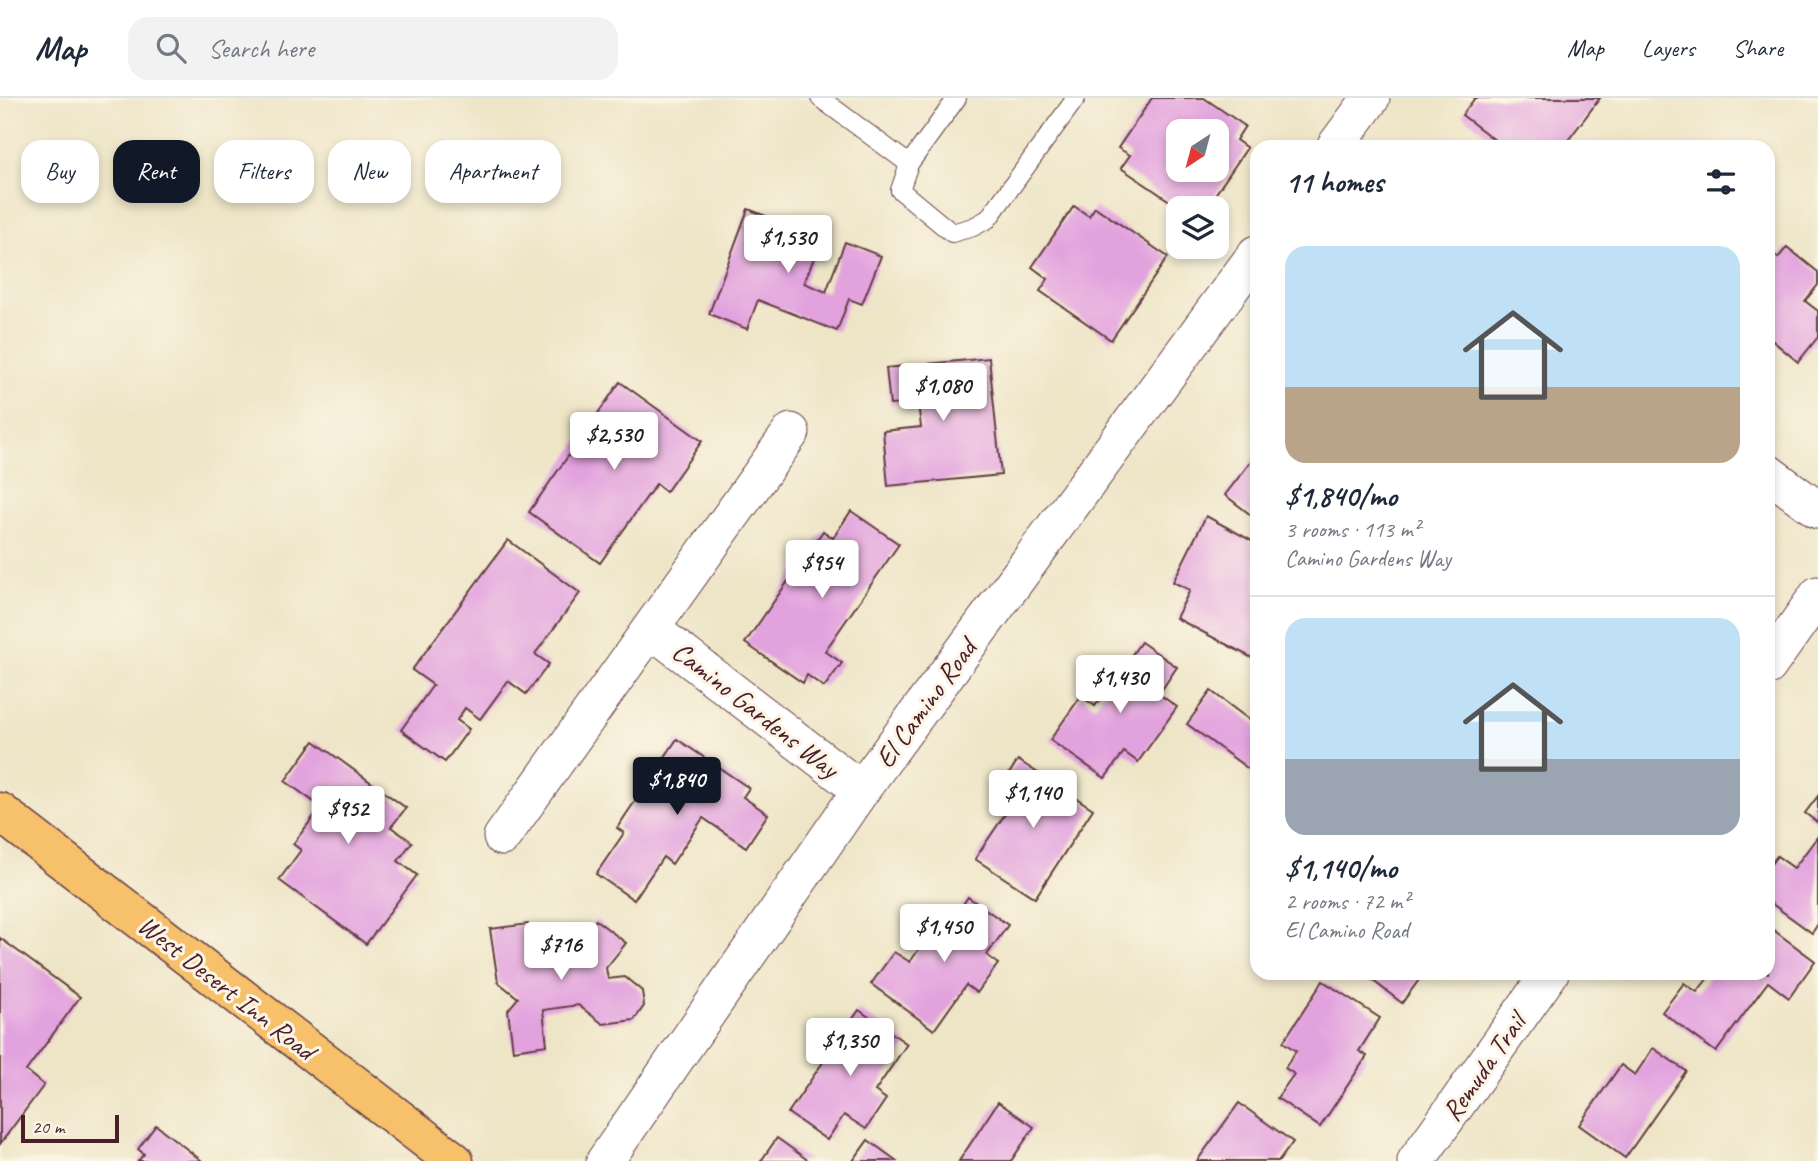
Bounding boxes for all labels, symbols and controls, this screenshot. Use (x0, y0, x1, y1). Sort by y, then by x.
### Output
search box (128, 17, 618, 80)
text: Map (35, 27, 86, 69)
icon: search (152, 29, 190, 67)
text: Search here (208, 32, 314, 65)
text: Map (1567, 33, 1604, 63)
text: Layers (1642, 33, 1695, 63)
text: Share (1733, 33, 1783, 63)
north arrow (1166, 119, 1228, 182)
map controls (1166, 119, 1229, 259)
chip: Buy (21, 140, 99, 203)
chip: Rent (113, 140, 200, 203)
chip: Filters (214, 140, 314, 203)
chip: New (328, 140, 411, 203)
chip: Apartment (425, 140, 561, 203)
text: 11 homes (1285, 163, 1383, 201)
icon: filters (1702, 163, 1740, 201)
button: layers (1166, 196, 1229, 259)
pin: $1,530 (731, 216, 845, 275)
text: $1,530 (760, 223, 816, 252)
icon: home (1450, 292, 1576, 418)
pin: $1,080 (886, 364, 1000, 423)
text: $1,080 (915, 371, 971, 400)
pin: $2,530 (557, 412, 671, 472)
text: $2,530 (586, 420, 642, 449)
text: $1,840/mo (1285, 477, 1397, 515)
text: 3 rooms · 113 m² (1285, 515, 1420, 544)
pin: $954 (781, 540, 863, 600)
text: Camino Gardens Way (1285, 544, 1451, 573)
text: $954 (802, 548, 842, 577)
street label: El Camino Road (867, 629, 986, 774)
street label: Camino Gardens Way (665, 633, 848, 787)
pin: $1,430 (1063, 656, 1177, 715)
text: $1,430 (1092, 663, 1148, 692)
icon: home (1450, 664, 1576, 790)
pin: $1,840 (620, 758, 734, 817)
text: $1,840 (649, 765, 705, 794)
pin: $1,140 (976, 770, 1090, 830)
text: $1,140 (1005, 778, 1061, 807)
pin: $952 (307, 786, 389, 846)
text: $952 (328, 794, 368, 823)
text: $1,140/mo (1285, 849, 1397, 887)
text: 2 rooms · 72 m² (1285, 887, 1409, 916)
pin: $1,450 (887, 904, 1001, 964)
street label: West Desert Inn Road (131, 907, 325, 1070)
text: $1,450 (916, 912, 972, 941)
text: El Camino Road (1285, 916, 1408, 945)
pin: $716 (520, 922, 602, 982)
text: $716 (540, 930, 582, 959)
street label: Remuda Trail (1434, 1003, 1536, 1128)
pin: $1,350 (793, 1018, 907, 1078)
text: $1,350 (822, 1026, 878, 1055)
scale bar (21, 1112, 119, 1144)
text: 20 m (32, 1115, 64, 1139)

